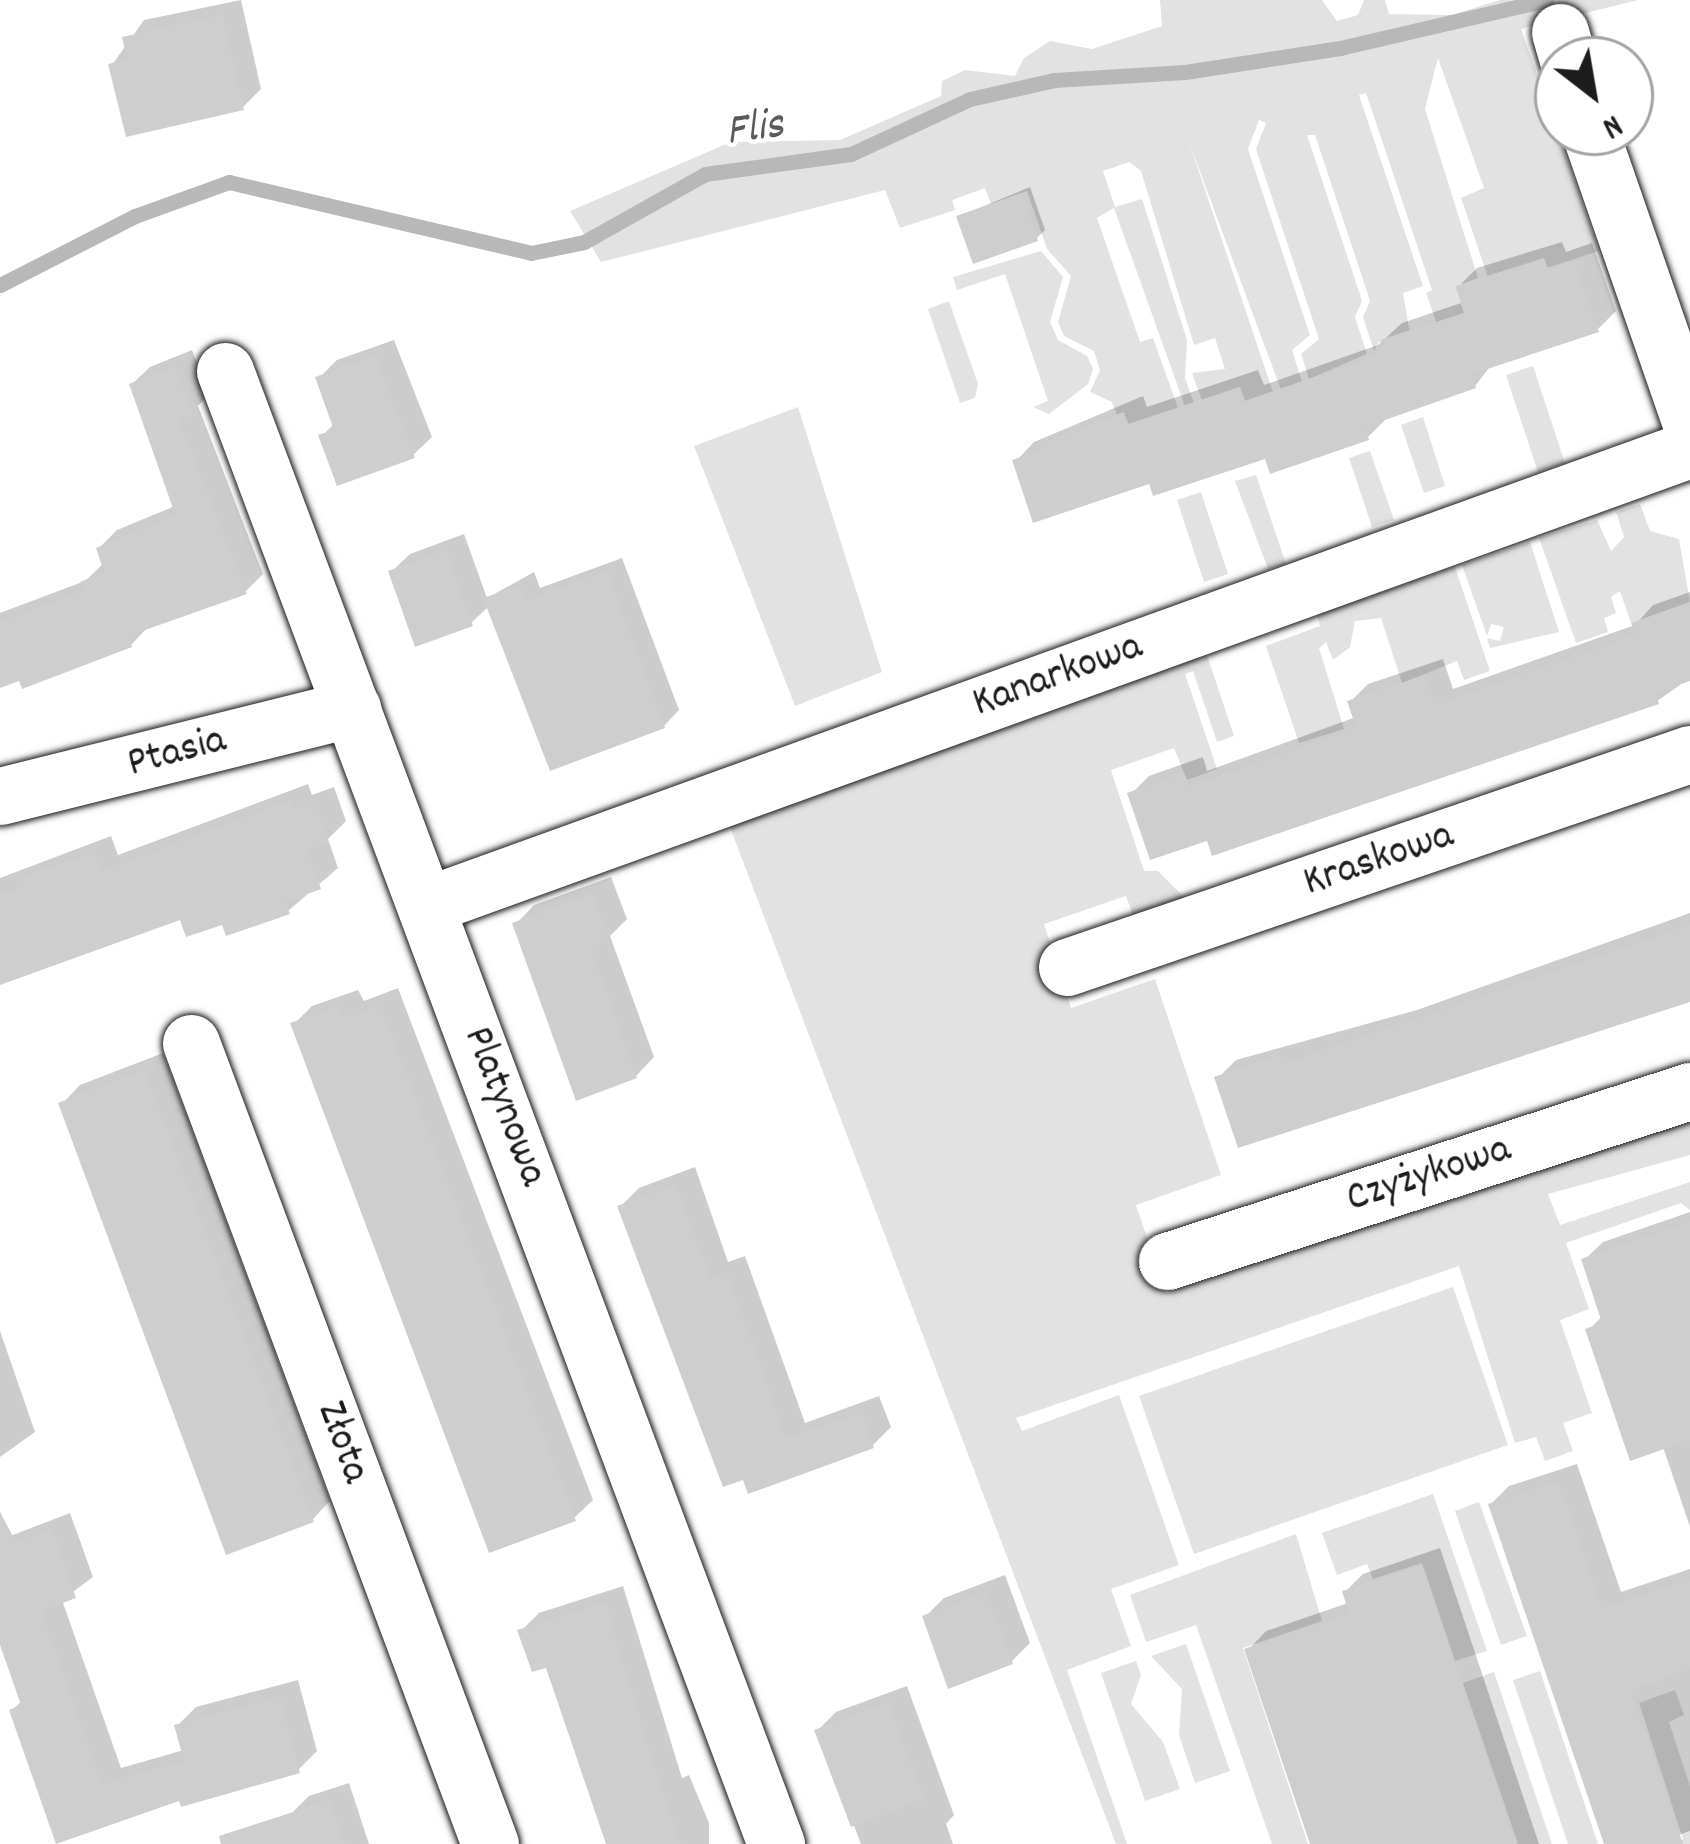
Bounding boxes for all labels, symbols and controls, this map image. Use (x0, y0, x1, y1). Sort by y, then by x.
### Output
north arrow (1534, 36, 1654, 156)
water label: Flis (723, 100, 787, 162)
text: N (1592, 100, 1630, 149)
street label: Kanarkowa (966, 623, 1150, 731)
street label: Ptasia (123, 717, 231, 791)
street label: Kraskowa (1298, 812, 1460, 910)
street label: Platynowa (450, 1020, 556, 1194)
street label: Czyżykowa (1341, 1126, 1517, 1226)
street label: Złota (303, 1395, 379, 1491)

